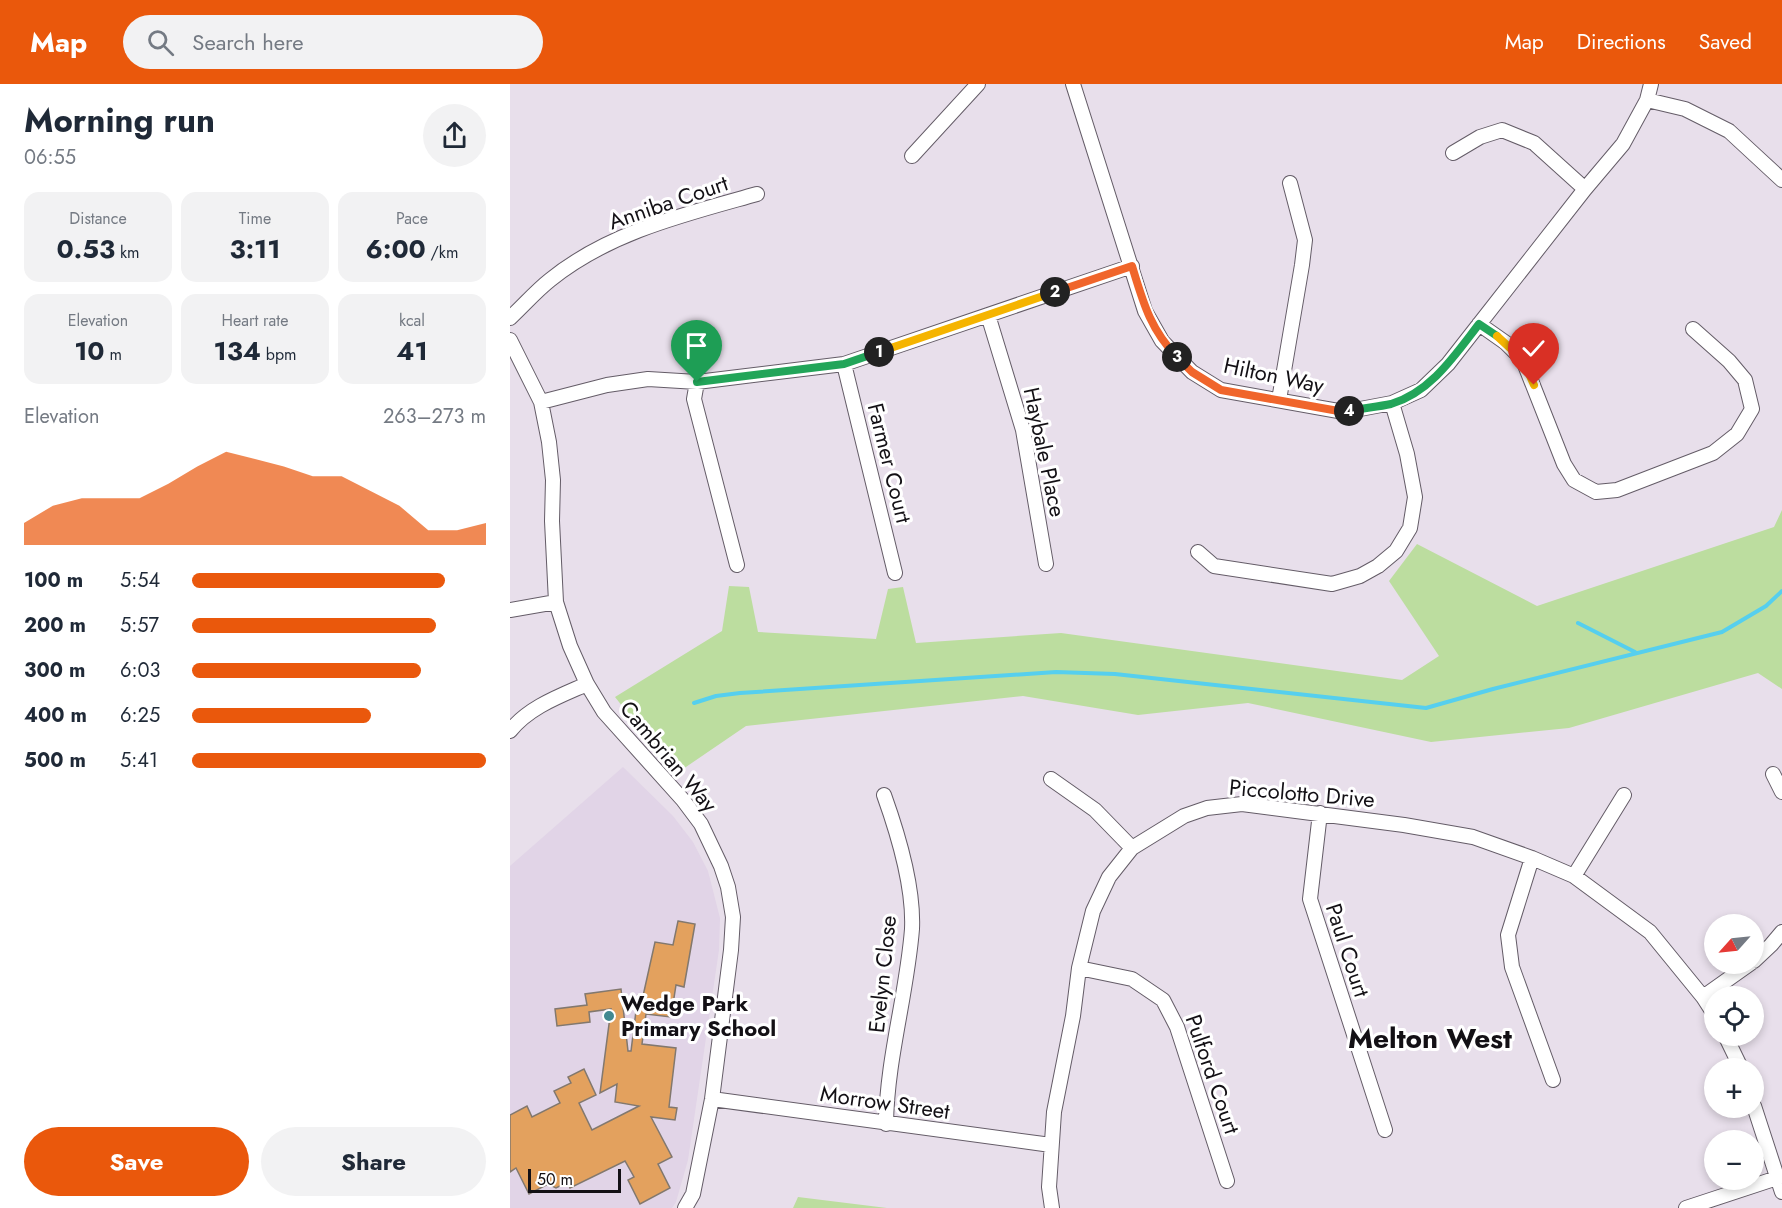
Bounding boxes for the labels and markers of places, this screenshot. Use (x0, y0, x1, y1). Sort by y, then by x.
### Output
pin: 2 (1040, 277, 1070, 307)
pin (671, 320, 722, 382)
pin (1508, 323, 1559, 385)
pin: 1 (864, 337, 894, 367)
pin: 3 (1162, 342, 1192, 372)
pin: 4 (1334, 396, 1364, 426)
place label: Wedge Park Primary School (621, 987, 776, 1044)
marker: Wedge Park Primary School (602, 1009, 616, 1023)

